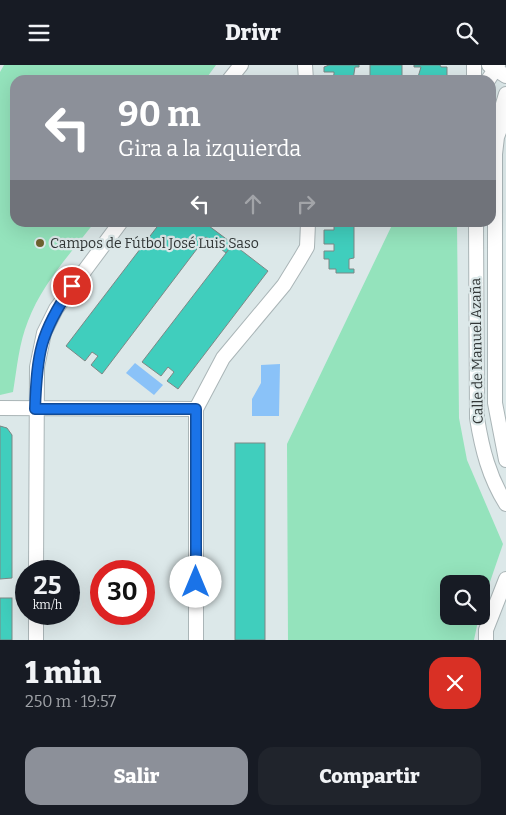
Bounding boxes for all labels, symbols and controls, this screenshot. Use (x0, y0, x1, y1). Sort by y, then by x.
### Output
icon: menu (25, 19, 53, 47)
text: Drivr (225, 19, 281, 46)
icon: search (453, 19, 481, 47)
text: 90 m (118, 93, 201, 135)
icon: left (35, 95, 100, 160)
text: Gira a la izquierda (118, 135, 301, 162)
icon: left (186, 190, 214, 218)
icon: ahead (239, 190, 267, 218)
icon: right (292, 190, 320, 218)
place label: Campos de Fútbol José Luis Saso (50, 235, 259, 252)
marker: Campos de Fútbol José Luis Saso (34, 237, 46, 249)
pin (51, 265, 93, 307)
icon: arrive (58, 272, 86, 300)
street label: Calle de Manuel Azaña (467, 277, 487, 424)
position arrow (169, 555, 221, 607)
speed limit sign: 30 (90, 560, 155, 625)
text: 25 (34, 571, 61, 601)
map controls (440, 575, 490, 625)
button: search (440, 575, 490, 625)
text: km/h (33, 598, 62, 612)
text: 1 min (25, 655, 101, 691)
button: close (429, 657, 481, 709)
text: 250 m · 19:57 (25, 692, 116, 711)
button: Salir (25, 747, 248, 805)
button: Compartir (258, 747, 481, 805)

